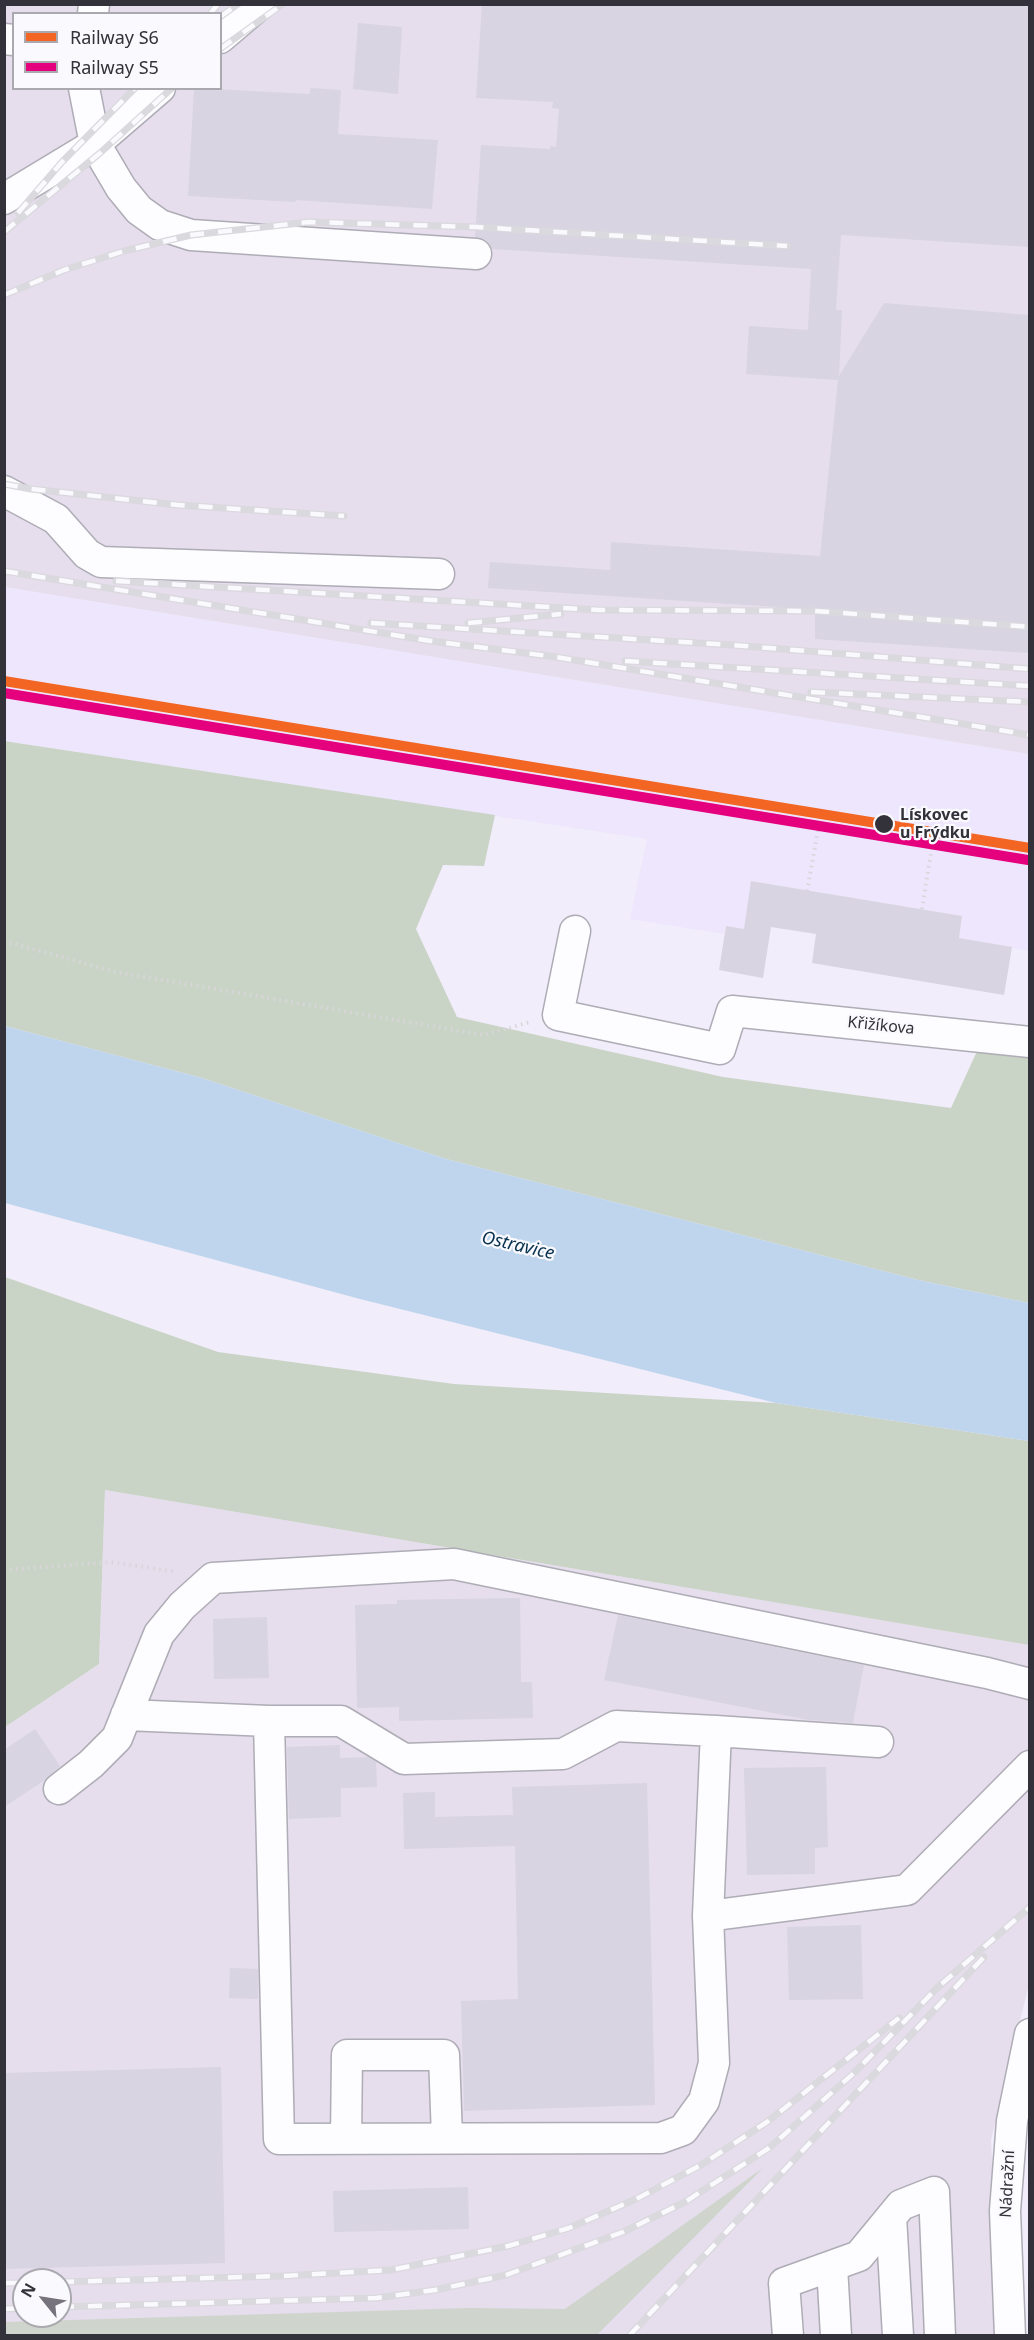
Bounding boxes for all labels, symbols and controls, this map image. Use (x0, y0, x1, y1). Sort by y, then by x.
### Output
legend (12, 12, 222, 90)
text: Railway S6 (70, 25, 159, 49)
text: Railway S5 (70, 55, 159, 79)
place label: Lískovec u Frýdku (900, 805, 970, 843)
marker: Lískovec u Frýdku (873, 813, 895, 835)
street label: Křižíkova (847, 1013, 915, 1039)
water label: Ostravice (480, 1227, 556, 1265)
street label: Nádražní (997, 2150, 1019, 2218)
north arrow (12, 2268, 72, 2328)
text: N (15, 2279, 41, 2301)

